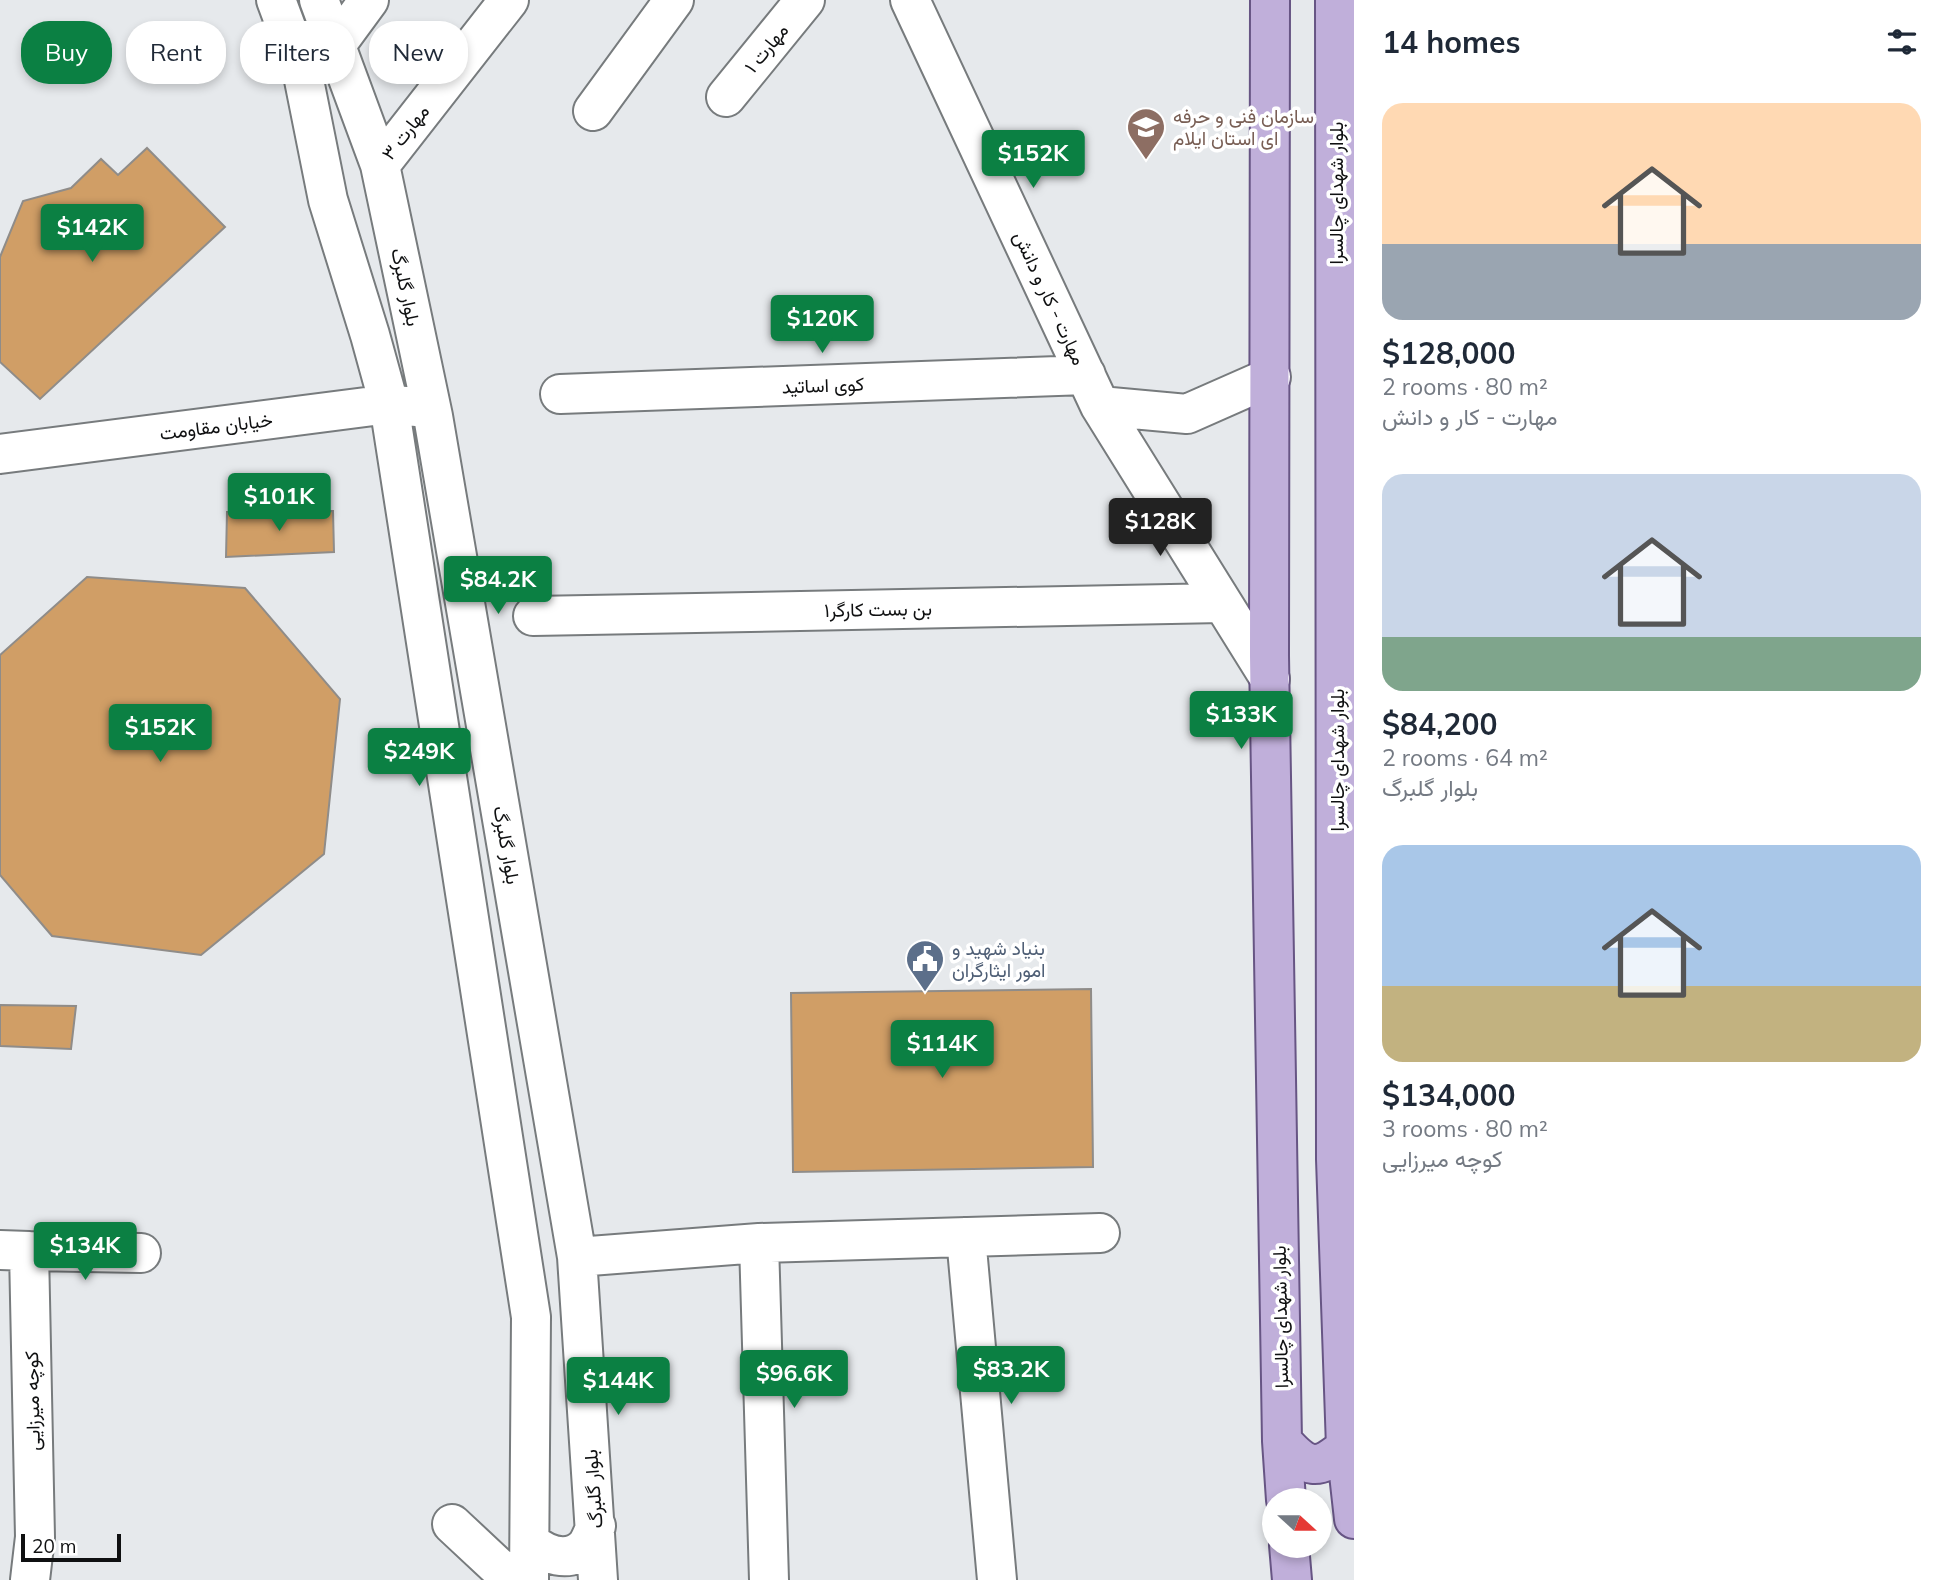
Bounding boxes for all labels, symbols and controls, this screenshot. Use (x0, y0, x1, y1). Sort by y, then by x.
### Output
street label: مهارت ۱ (739, 18, 793, 78)
chip: Buy (21, 21, 112, 84)
chip: Rent (126, 21, 226, 84)
chip: Filters (240, 21, 355, 84)
chip: New (369, 21, 468, 84)
text: 14 homes (1382, 23, 1521, 61)
icon: filters (1883, 23, 1921, 61)
street label: مهارت ۳ (376, 100, 434, 164)
place label: سازمان فنی و حرفه ای استان ایلام (1173, 104, 1314, 151)
school or university icon: سازمان فنی و حرفه ای استان ایلام (1125, 106, 1167, 161)
street label: بلوار شهدای چالسرا (1324, 122, 1350, 264)
pin: $152K (984, 130, 1082, 190)
text: $152K (998, 138, 1068, 167)
icon: home (1589, 148, 1715, 274)
pin: $142K (43, 204, 141, 264)
text: $142K (57, 212, 127, 241)
street label: مهارت - کار و دانش (1008, 227, 1092, 369)
street label: بلوار گلبرگ (386, 246, 426, 328)
pin: $120K (773, 296, 871, 355)
text: $120K (787, 303, 857, 332)
text: $128,000 (1382, 334, 1515, 372)
street label: کوی اساتید (781, 372, 865, 398)
text: 2 rooms · 80 m² (1382, 372, 1548, 401)
text: مهارت - کار و دانش (1382, 402, 1557, 431)
street label: خیابان مقاومت (158, 407, 274, 445)
pin: $101K (230, 474, 328, 533)
text: $101K (244, 481, 314, 510)
pin: $128K (1111, 498, 1209, 558)
text: $128K (1125, 506, 1195, 535)
icon: home (1589, 519, 1715, 645)
pin: $84.2K (441, 556, 555, 616)
text: $84.2K (460, 564, 536, 593)
street label: بن بست کارگر۱ (824, 596, 932, 622)
street label: بلوار شهدای چالسرا (1325, 689, 1351, 831)
pin: $133K (1192, 692, 1290, 751)
text: $133K (1206, 699, 1276, 728)
pin: $152K (111, 704, 209, 764)
text: $84,200 (1382, 705, 1497, 743)
text: $152K (125, 712, 195, 741)
pin: $249K (370, 728, 468, 788)
text: $249K (384, 736, 454, 765)
text: 2 rooms · 64 m² (1382, 743, 1548, 772)
text: بلوار گلبرگ (1382, 773, 1478, 802)
street label: بلوار گلبرگ (488, 804, 526, 886)
icon: home (1589, 890, 1715, 1016)
place label: بنیاد شهید و امور ایثارگران (952, 936, 1046, 982)
public building icon: بنیاد شهید و امور ایثارگران (904, 938, 946, 993)
pin: $114K (893, 1020, 991, 1080)
text: $114K (907, 1028, 977, 1057)
text: $134,000 (1382, 1076, 1515, 1114)
text: 3 rooms · 80 m² (1382, 1114, 1548, 1143)
text: کوچه میرزایی (1382, 1144, 1503, 1173)
pin: $134K (36, 1222, 134, 1282)
text: $134K (50, 1230, 120, 1259)
street label: بلوار شهدای چالسرا (1267, 1245, 1295, 1389)
pin: $83.2K (954, 1346, 1068, 1406)
pin: $96.6K (737, 1350, 851, 1410)
street label: کوچه میرزایی (19, 1351, 47, 1451)
text: $83.2K (973, 1354, 1049, 1383)
pin: $144K (569, 1358, 667, 1417)
text: $96.6K (756, 1358, 832, 1387)
text: $144K (583, 1365, 653, 1394)
street label: بلوار گلبرگ (578, 1449, 608, 1529)
north arrow (1262, 1488, 1332, 1558)
map controls (1262, 1488, 1332, 1558)
scale bar (21, 1531, 121, 1563)
text: 20 m (32, 1534, 76, 1558)

